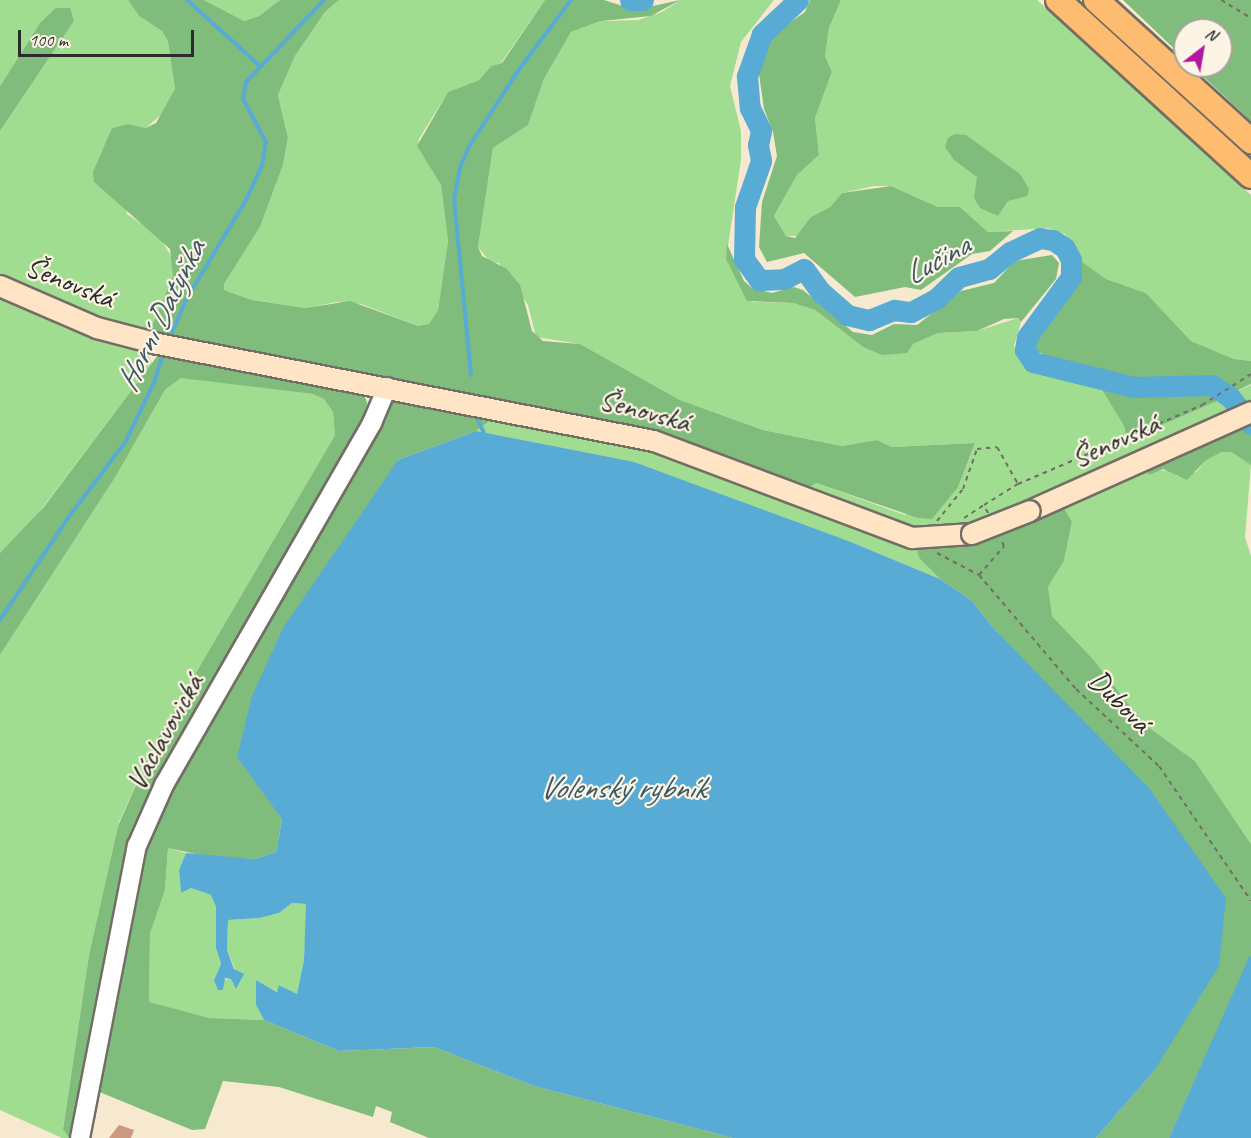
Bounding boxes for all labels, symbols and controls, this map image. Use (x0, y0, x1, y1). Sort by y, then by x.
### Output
scale bar (21, 18, 196, 56)
north arrow (1173, 18, 1233, 78)
text: N (1202, 23, 1221, 45)
text: 100 m (29, 29, 68, 51)
water label: Lučina (898, 227, 976, 293)
water label: Horní Datyňka (108, 234, 214, 398)
street label: Šenovská (20, 248, 120, 316)
street label: Šenovská (596, 381, 694, 439)
street label: Šenovská (1065, 405, 1165, 475)
street label: Dubová (1081, 662, 1159, 740)
street label: Václavovická (117, 668, 211, 796)
water label: Volenský rybník (539, 769, 705, 807)

